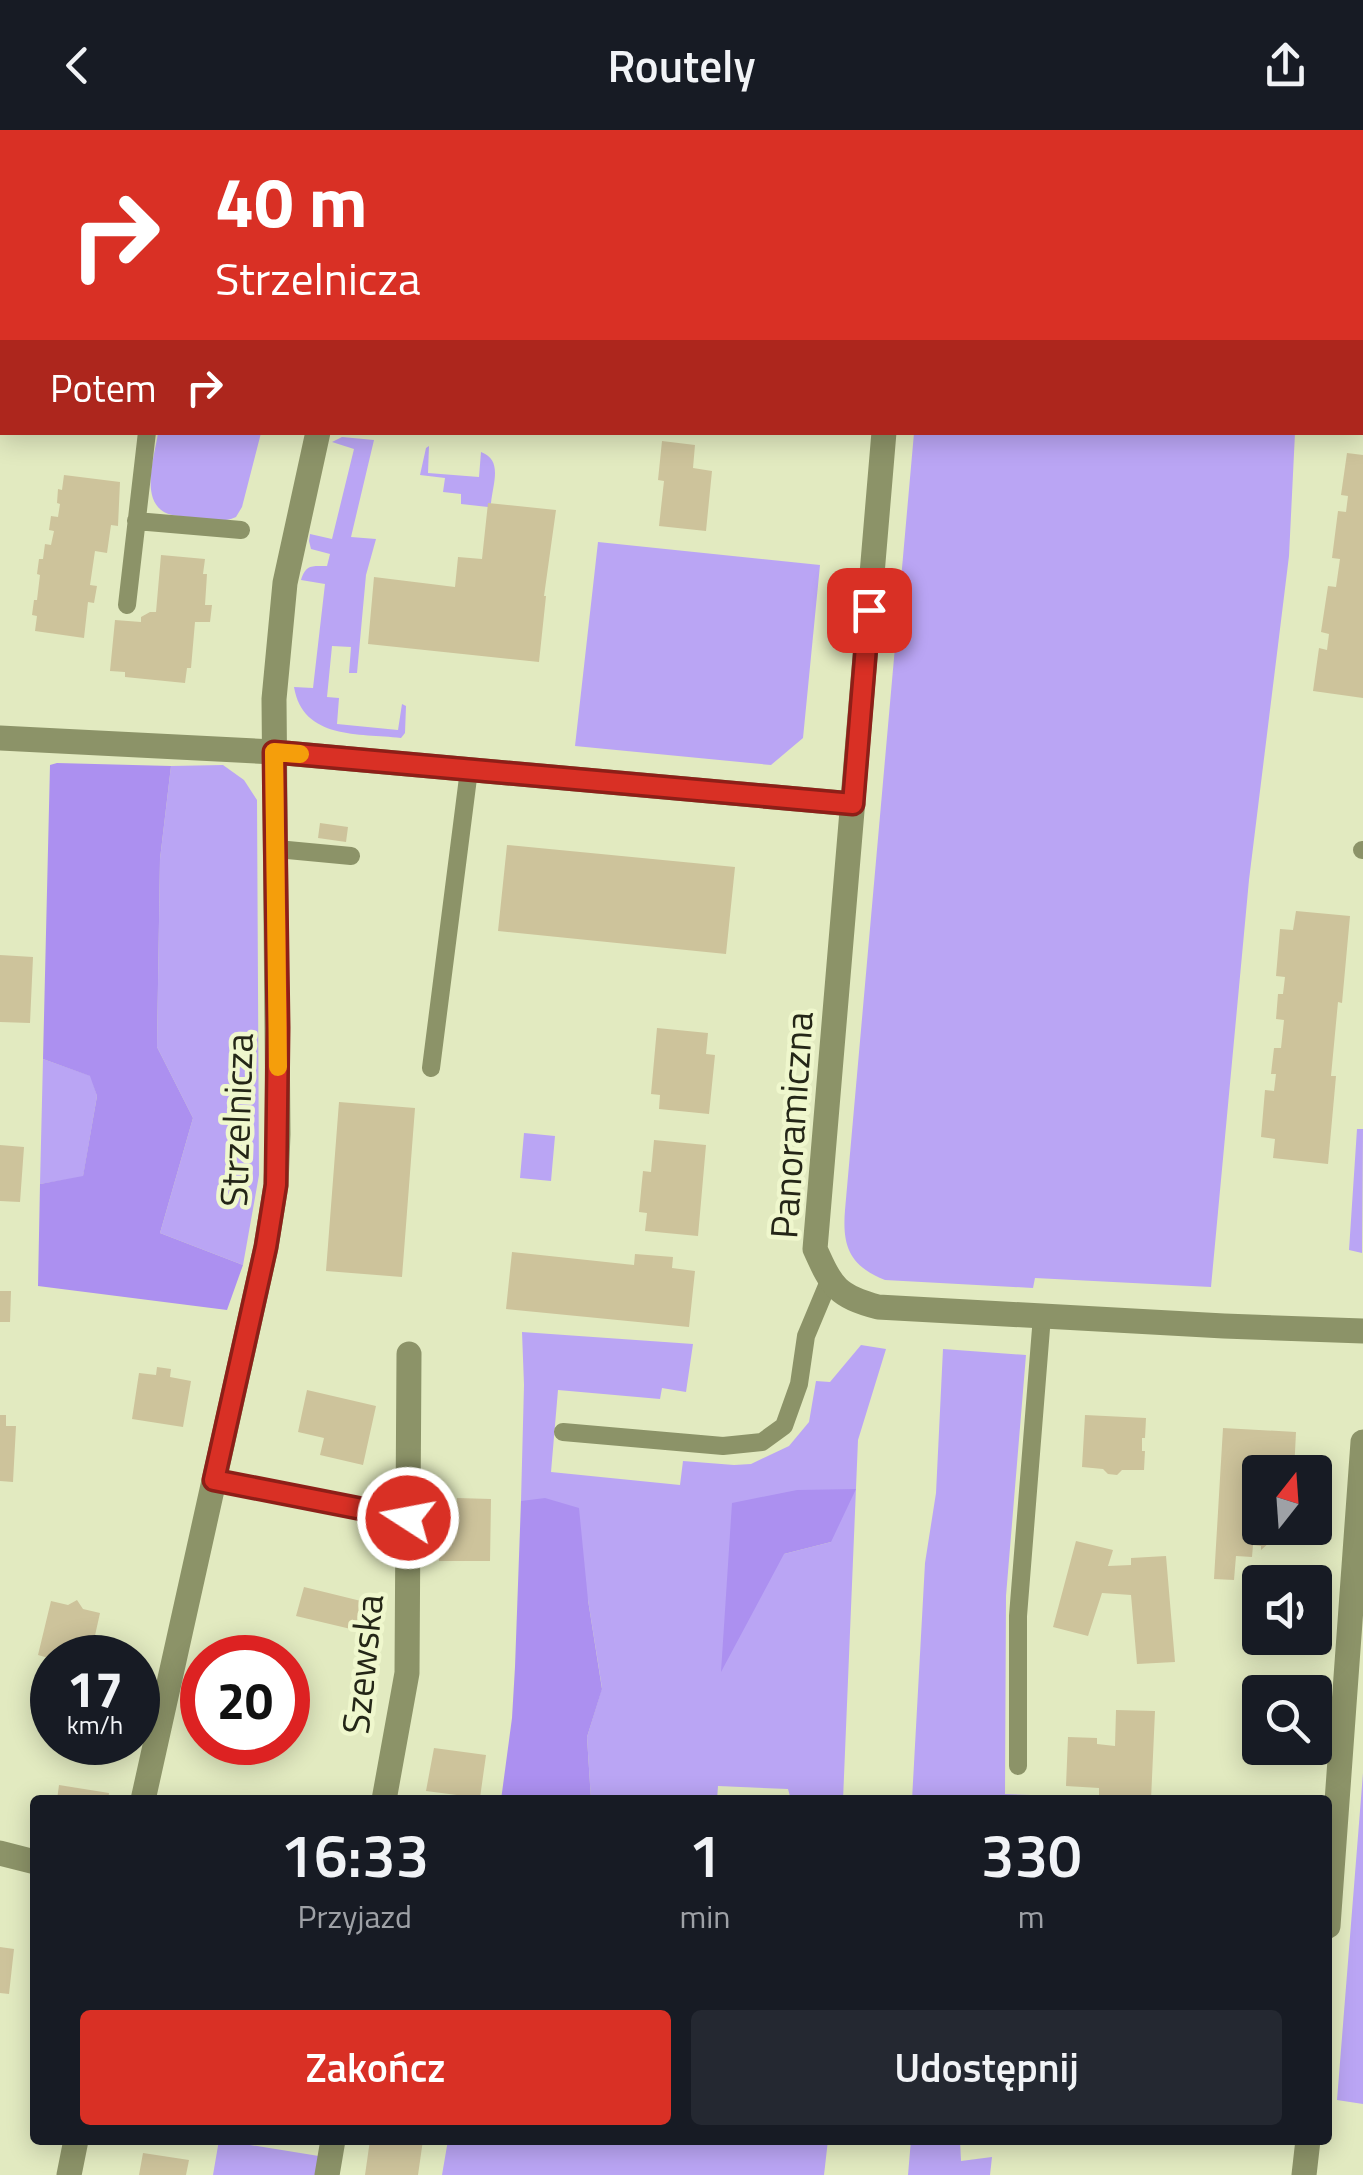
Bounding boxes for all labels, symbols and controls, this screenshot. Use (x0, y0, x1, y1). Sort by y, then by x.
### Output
text: Routely (607, 31, 756, 99)
icon: back (50, 38, 105, 93)
icon: share (1258, 38, 1313, 93)
text: 40 m (215, 148, 368, 254)
icon: right (50, 170, 180, 300)
text: Strzelnicza (215, 244, 420, 312)
text: Potem (50, 359, 157, 417)
icon: right (177, 360, 232, 415)
pin (827, 568, 912, 653)
icon: arrive (842, 583, 897, 638)
street label: Panoramiczna (754, 1010, 828, 1240)
street label: Strzelnicza (204, 1032, 268, 1208)
north arrow (1242, 1455, 1332, 1545)
map controls (1242, 1455, 1332, 1765)
position arrow (356, 1466, 460, 1570)
button: sound (1242, 1565, 1332, 1655)
street label: Szewska (326, 1591, 398, 1737)
speed limit sign: 20 (180, 1635, 310, 1765)
text: 17 (67, 1650, 123, 1726)
button: search (1242, 1675, 1332, 1765)
text: km/h (67, 1706, 123, 1744)
text: 16:33 (280, 1809, 429, 1900)
text: 1 (688, 1809, 722, 1900)
text: 330 (981, 1809, 1082, 1900)
text: Przyjazd (298, 1892, 412, 1940)
text: min (679, 1892, 730, 1940)
text: m (1018, 1892, 1045, 1940)
button: Zakończ (80, 2010, 671, 2125)
button: Udostępnij (691, 2010, 1282, 2125)

